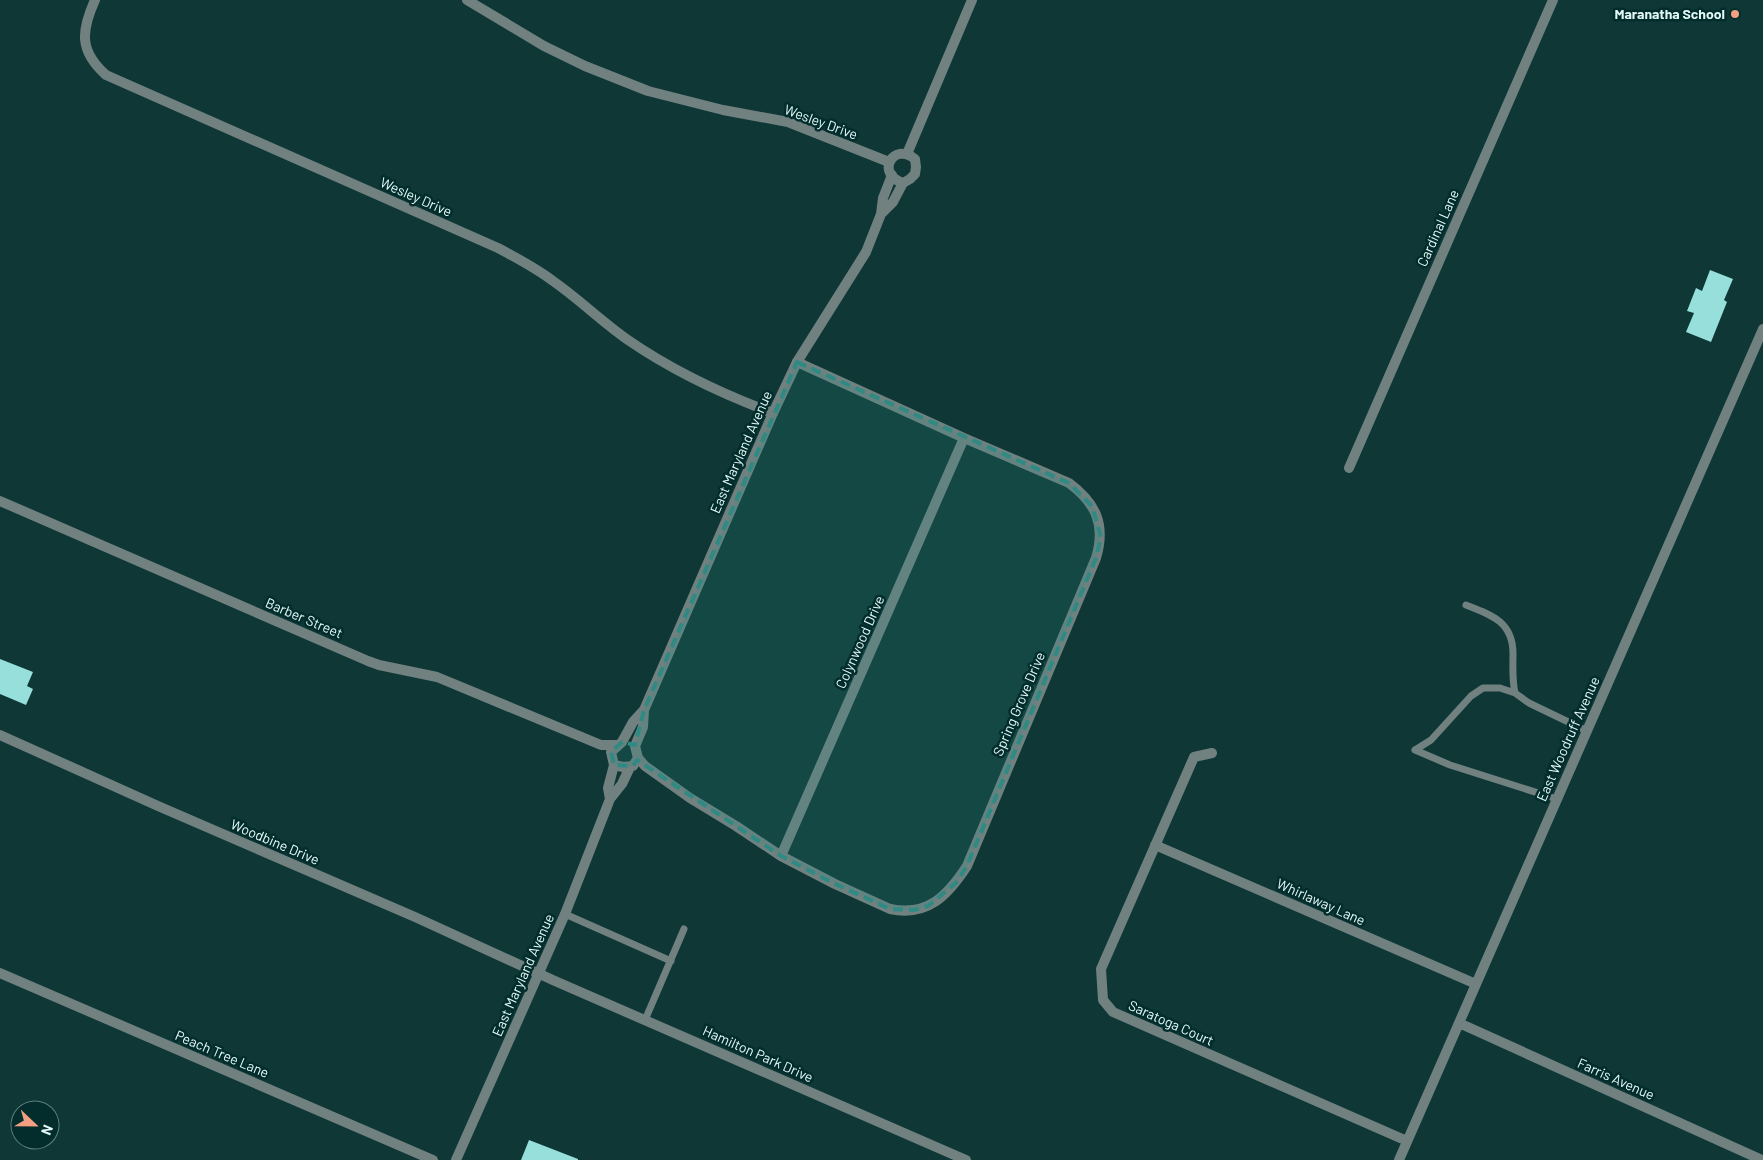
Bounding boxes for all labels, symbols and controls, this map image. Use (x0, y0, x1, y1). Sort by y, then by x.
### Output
place label: Maranatha School (1614, 5, 1725, 22)
marker: Maranatha School (1729, 8, 1741, 20)
street label: Wesley Drive (782, 100, 860, 143)
street label: Wesley Drive (378, 173, 455, 220)
street label: Cardinal Lane (1413, 187, 1462, 269)
street label: East Maryland Avenue (706, 388, 775, 516)
street label: Colynwood Drive (831, 593, 888, 691)
street label: Barber Street (263, 594, 345, 641)
street label: Spring Grove Drive (989, 649, 1048, 758)
street label: East Woodruff Avenue (1532, 674, 1603, 804)
street label: Woodbine Drive (228, 815, 322, 868)
street label: Whirlaway Lane (1274, 874, 1368, 929)
street label: East Maryland Avenue (488, 911, 557, 1039)
street label: Saratoga Court (1126, 996, 1216, 1049)
street label: Hamilton Park Drive (700, 1022, 816, 1086)
street label: Peach Tree Lane (173, 1026, 272, 1081)
street label: Farris Avenue (1575, 1054, 1657, 1103)
north arrow (10, 1100, 60, 1150)
text: N (38, 1123, 57, 1138)

